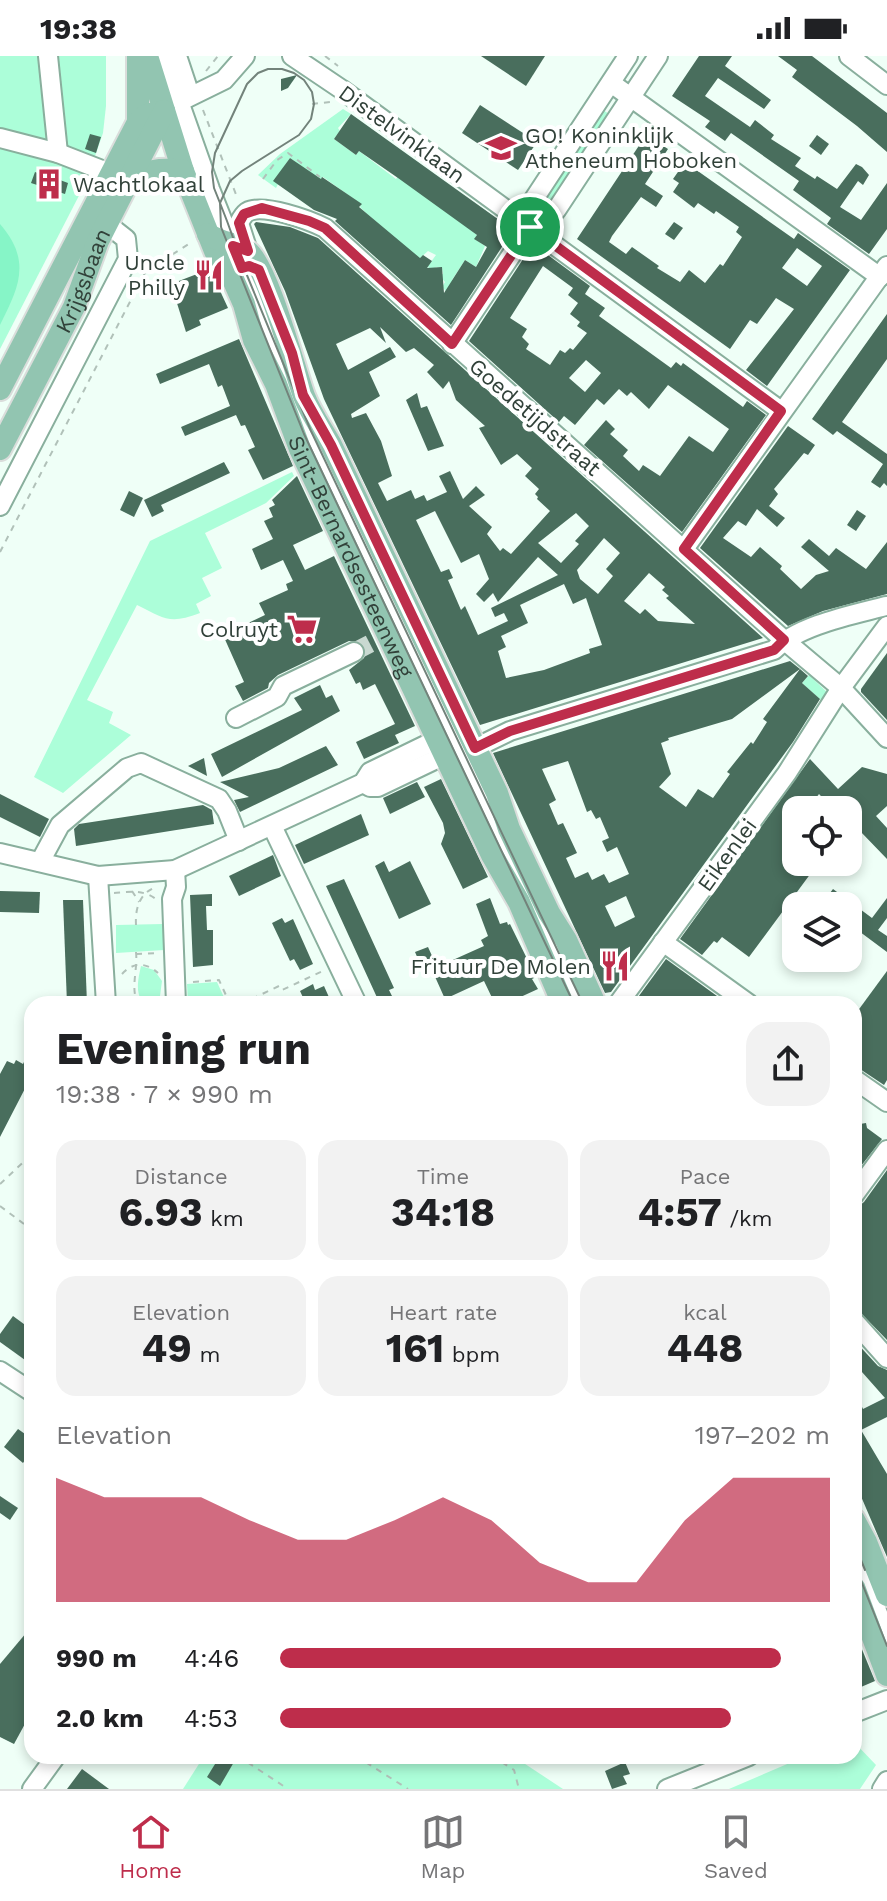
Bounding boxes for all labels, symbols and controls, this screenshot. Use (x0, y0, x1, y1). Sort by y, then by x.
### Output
text: 19:38 (40, 11, 117, 46)
street label: Distelvinklaan (334, 80, 470, 188)
place label: GO! Koninklijk Atheneum Hoboken (525, 123, 737, 173)
school or university icon: GO! Koninklijk Atheneum Hoboken (484, 131, 518, 165)
building icon: Wachtlokaal (32, 167, 66, 201)
place label: Wachtlokaal (73, 172, 205, 197)
pin (496, 193, 564, 261)
icon: arrive (508, 205, 552, 249)
street label: Krijgsbaan (50, 224, 115, 337)
place label: Uncle Philly (124, 250, 186, 300)
restaurant icon: Uncle Philly (192, 258, 226, 292)
street label: Goedetijdstraat (464, 353, 606, 481)
street label: Sint-Bernardsesteenweg (284, 432, 419, 682)
supermarket icon: Colruyt (285, 612, 319, 646)
place label: Colruyt (200, 617, 278, 642)
map controls (782, 796, 862, 972)
button: locate (782, 796, 862, 876)
street label: Eikenlei (692, 814, 762, 896)
button: layers (782, 892, 862, 972)
restaurant icon: Frituur De Molen (598, 949, 632, 983)
place label: Frituur De Molen (410, 954, 591, 979)
button: share (746, 1022, 830, 1106)
text: Evening run (56, 1023, 311, 1075)
text: 19:38 · 7 × 990 m (56, 1079, 273, 1109)
text: Distance (134, 1164, 228, 1189)
text: Time (417, 1164, 469, 1189)
text: Pace (680, 1164, 730, 1189)
text: 6.93 (118, 1189, 203, 1236)
text: 34:18 (391, 1189, 495, 1236)
text: 4:57 (638, 1189, 722, 1236)
text: km (203, 1206, 244, 1231)
text: /km (722, 1206, 772, 1231)
text: Elevation (132, 1300, 230, 1325)
text: Heart rate (389, 1300, 497, 1325)
text: kcal (683, 1300, 727, 1325)
text: 49 (142, 1325, 192, 1372)
text: 161 (386, 1325, 444, 1372)
text: 448 (667, 1325, 743, 1372)
text: m (192, 1342, 220, 1367)
text: bpm (444, 1342, 500, 1367)
text: Elevation (56, 1420, 172, 1450)
text: 197–202 m (695, 1420, 830, 1450)
text: 990 m (56, 1643, 137, 1673)
text: 4:46 (184, 1643, 239, 1673)
text: 2.0 km (56, 1703, 144, 1733)
text: 4:53 (184, 1703, 238, 1733)
tab: Home (119, 1810, 182, 1883)
tab: Map (421, 1810, 465, 1883)
tab: Saved (704, 1810, 768, 1883)

